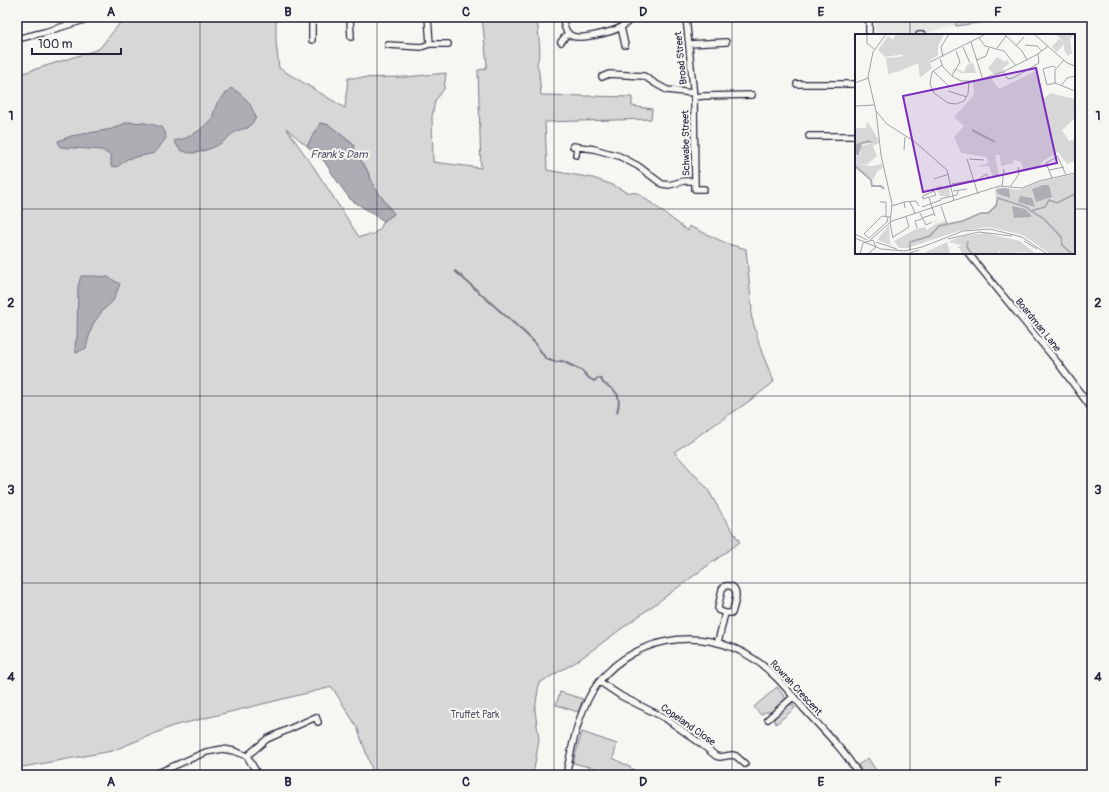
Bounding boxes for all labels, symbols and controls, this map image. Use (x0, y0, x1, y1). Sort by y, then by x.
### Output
text: A (107, 4, 116, 20)
text: B (284, 4, 292, 20)
text: C (462, 4, 470, 20)
text: D (639, 4, 647, 20)
text: E (818, 4, 825, 20)
text: F (994, 4, 1002, 20)
scale bar (32, 30, 121, 56)
street label: Broad Street (672, 30, 690, 85)
inset map (855, 34, 1075, 254)
text: 100 m (38, 37, 73, 52)
text: 1 (8, 108, 14, 124)
text: 1 (1095, 108, 1101, 124)
street label: Schwabe Street (679, 109, 693, 176)
water label: Frank's Dam (310, 148, 369, 161)
text: 2 (7, 295, 15, 311)
text: 2 (1094, 295, 1102, 311)
street label: Boardman Lane (1013, 296, 1063, 354)
text: 3 (7, 482, 15, 498)
text: 3 (1094, 482, 1102, 498)
street label: Rowrah Crescent (767, 658, 825, 719)
text: 4 (7, 669, 15, 685)
text: 4 (1094, 669, 1102, 685)
street label: Copeland Close (658, 702, 718, 748)
park label: Truffet Park (450, 709, 500, 721)
text: A (107, 774, 116, 790)
text: B (284, 774, 292, 790)
text: C (462, 774, 470, 790)
text: D (639, 774, 647, 790)
text: E (818, 774, 825, 790)
text: F (994, 774, 1002, 790)

